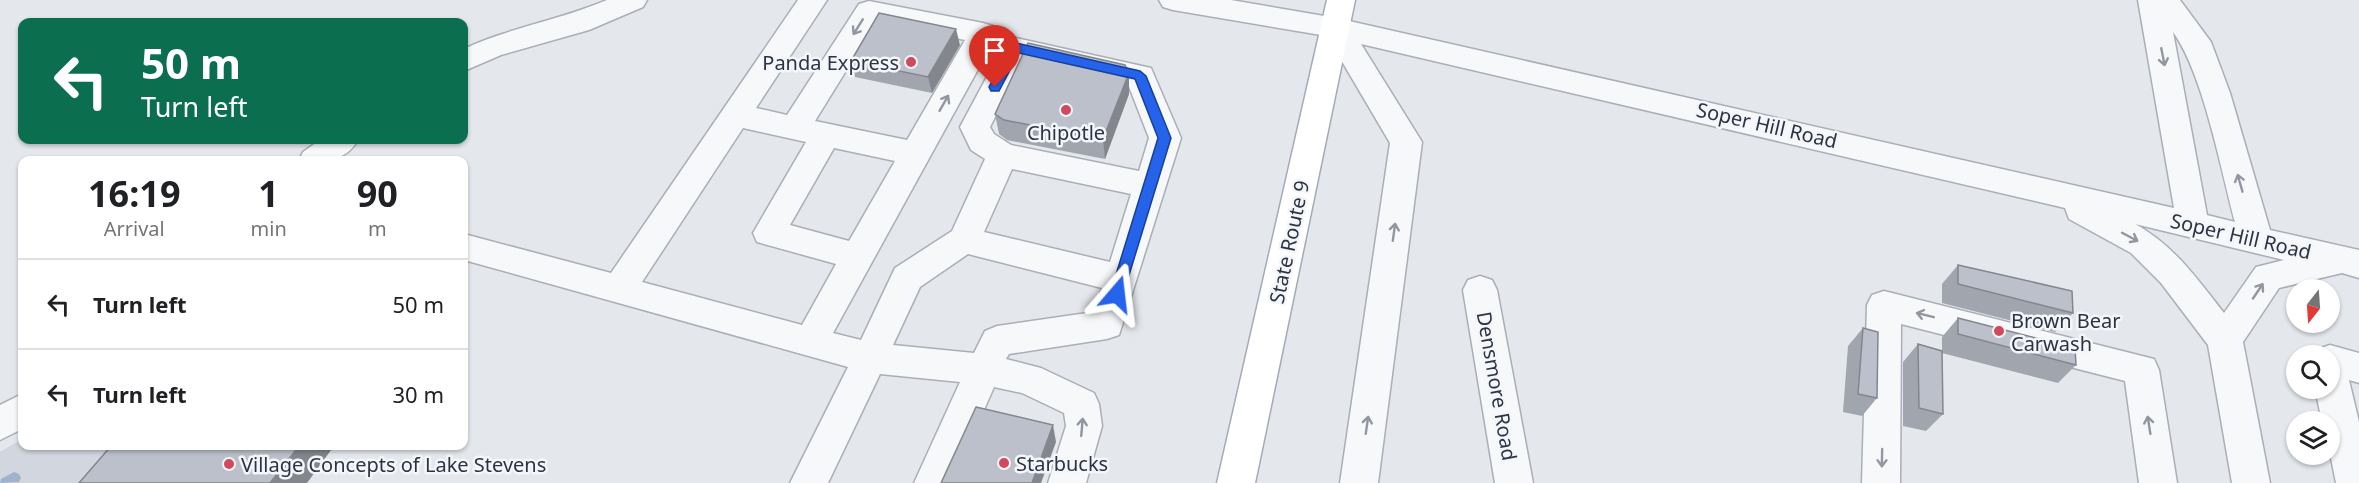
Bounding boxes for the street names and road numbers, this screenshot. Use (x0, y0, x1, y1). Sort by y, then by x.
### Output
street label: Soper Hill Road (1694, 96, 1840, 154)
street label: State Route 9 (1263, 178, 1315, 306)
street label: Soper Hill Road (2168, 207, 2314, 265)
street label: Densmore Road (1471, 309, 1523, 463)

